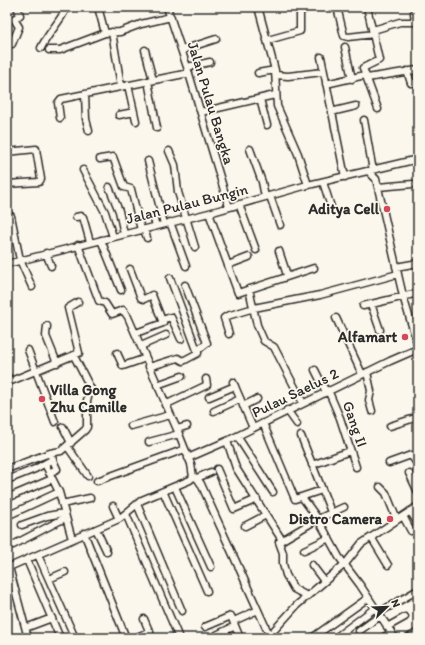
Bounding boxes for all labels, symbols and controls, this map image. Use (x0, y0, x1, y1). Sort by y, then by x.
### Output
street label: Jalan Pulau Bangka (184, 39, 238, 167)
street label: Jalan Pulau Bungin (124, 180, 250, 228)
place label: Aditya Cell (307, 200, 380, 219)
marker: Aditya Cell (382, 204, 392, 214)
place label: Alfamart (337, 328, 397, 346)
marker: Alfamart (400, 332, 410, 342)
street label: Pulau Saelus 2 (249, 364, 341, 422)
place label: Villa Gong Zhu Camille (50, 381, 127, 416)
marker: Villa Gong Zhu Camille (37, 394, 47, 404)
street label: Gang II (339, 399, 371, 449)
place label: Distro Camera (289, 510, 383, 528)
marker: Distro Camera (385, 514, 395, 524)
north arrow (367, 587, 407, 627)
text: N (388, 597, 403, 609)

